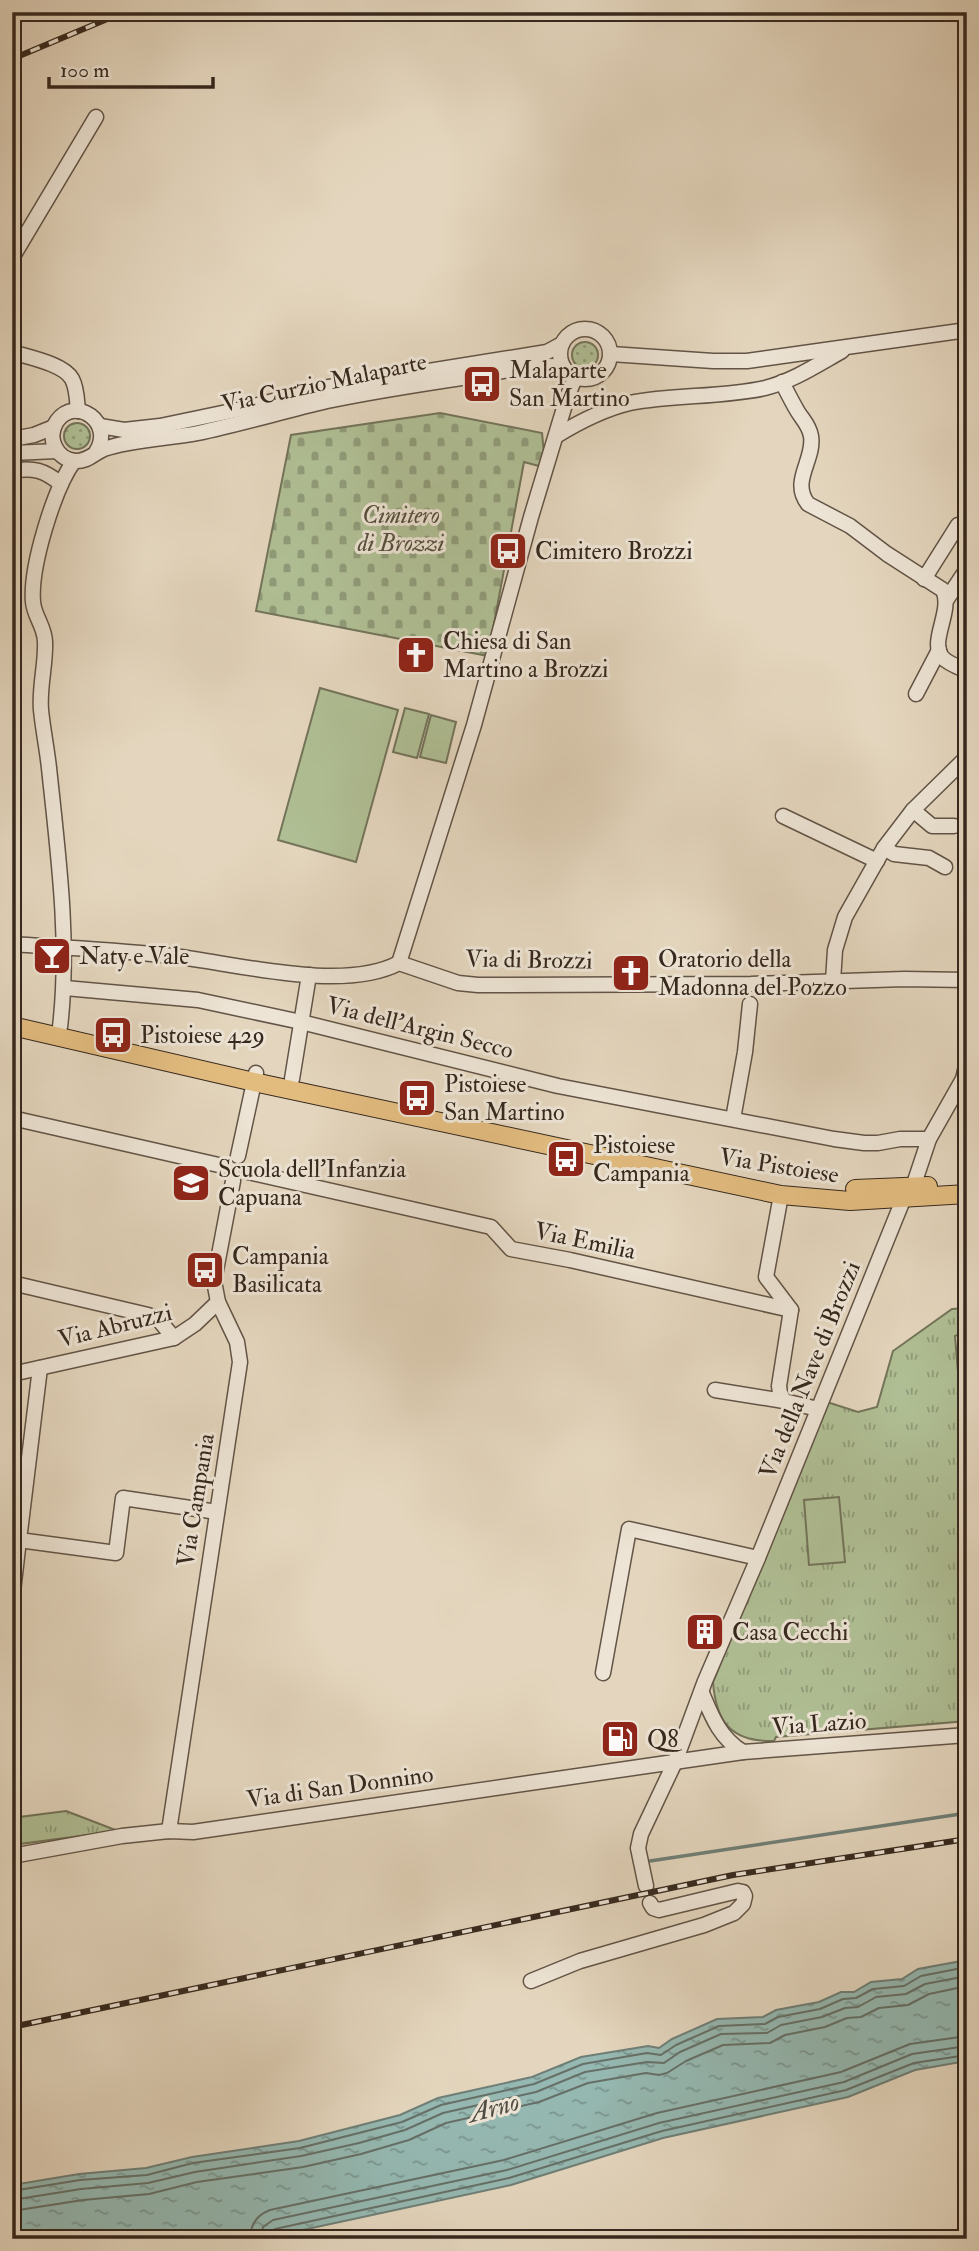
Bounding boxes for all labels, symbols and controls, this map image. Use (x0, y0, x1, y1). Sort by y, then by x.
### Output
scale bar (49, 46, 214, 90)
text: 100 m (60, 57, 110, 84)
street label: Via Curzio Malaparte (219, 346, 429, 420)
place label: Malaparte San Martino (509, 355, 630, 414)
bus stop icon: Malaparte San Martino (461, 363, 503, 405)
park label: Cimitero di Brozzi (357, 500, 445, 559)
bus stop icon: Cimitero Brozzi (487, 530, 529, 572)
place label: Cimitero Brozzi (535, 536, 693, 567)
place label: Chiesa di San Martino a Brozzi (443, 626, 609, 685)
church icon: Chiesa di San Martino a Brozzi (395, 634, 437, 676)
bar icon: Naty e Vale (31, 935, 73, 977)
place label: Naty e Vale (79, 941, 189, 972)
street label: Via di Brozzi (465, 943, 593, 977)
place label: Oratorio della Madonna del Pozzo (658, 944, 847, 1003)
church icon: Oratorio della Madonna del Pozzo (610, 952, 652, 994)
street label: Via dell'Argin Secco (323, 990, 517, 1066)
bus stop icon: Pistoiese 429 (92, 1014, 134, 1056)
place label: Pistoiese 429 (140, 1020, 265, 1051)
place label: Pistoiese San Martino (444, 1069, 565, 1128)
bus stop icon: Pistoiese San Martino (396, 1077, 438, 1119)
place label: Pistoiese Campania (593, 1130, 691, 1189)
bus stop icon: Pistoiese Campania (545, 1138, 587, 1180)
street label: Via Pistoiese (717, 1141, 841, 1191)
place label: Scuola dell’Infanzia Capuana (218, 1154, 407, 1213)
school or university icon: Scuola dell’Infanzia Capuana (170, 1162, 212, 1204)
street label: Via Emilia (531, 1215, 640, 1267)
place label: Campania Basilicata (232, 1241, 330, 1300)
bus stop icon: Campania Basilicata (184, 1249, 226, 1291)
street label: Via della Nave di Brozzi (752, 1257, 868, 1483)
street label: Via Abruzzi (55, 1297, 175, 1355)
street label: Via Campania (170, 1430, 222, 1569)
building icon: Casa Cecchi (684, 1611, 726, 1653)
place label: Casa Cecchi (732, 1617, 848, 1648)
street label: Via Lazio (771, 1705, 867, 1743)
fuel station icon: Q8 (599, 1718, 641, 1760)
place label: Q8 (647, 1724, 683, 1755)
street label: Via di San Donnino (245, 1759, 435, 1815)
water label: Arno (462, 2086, 523, 2131)

